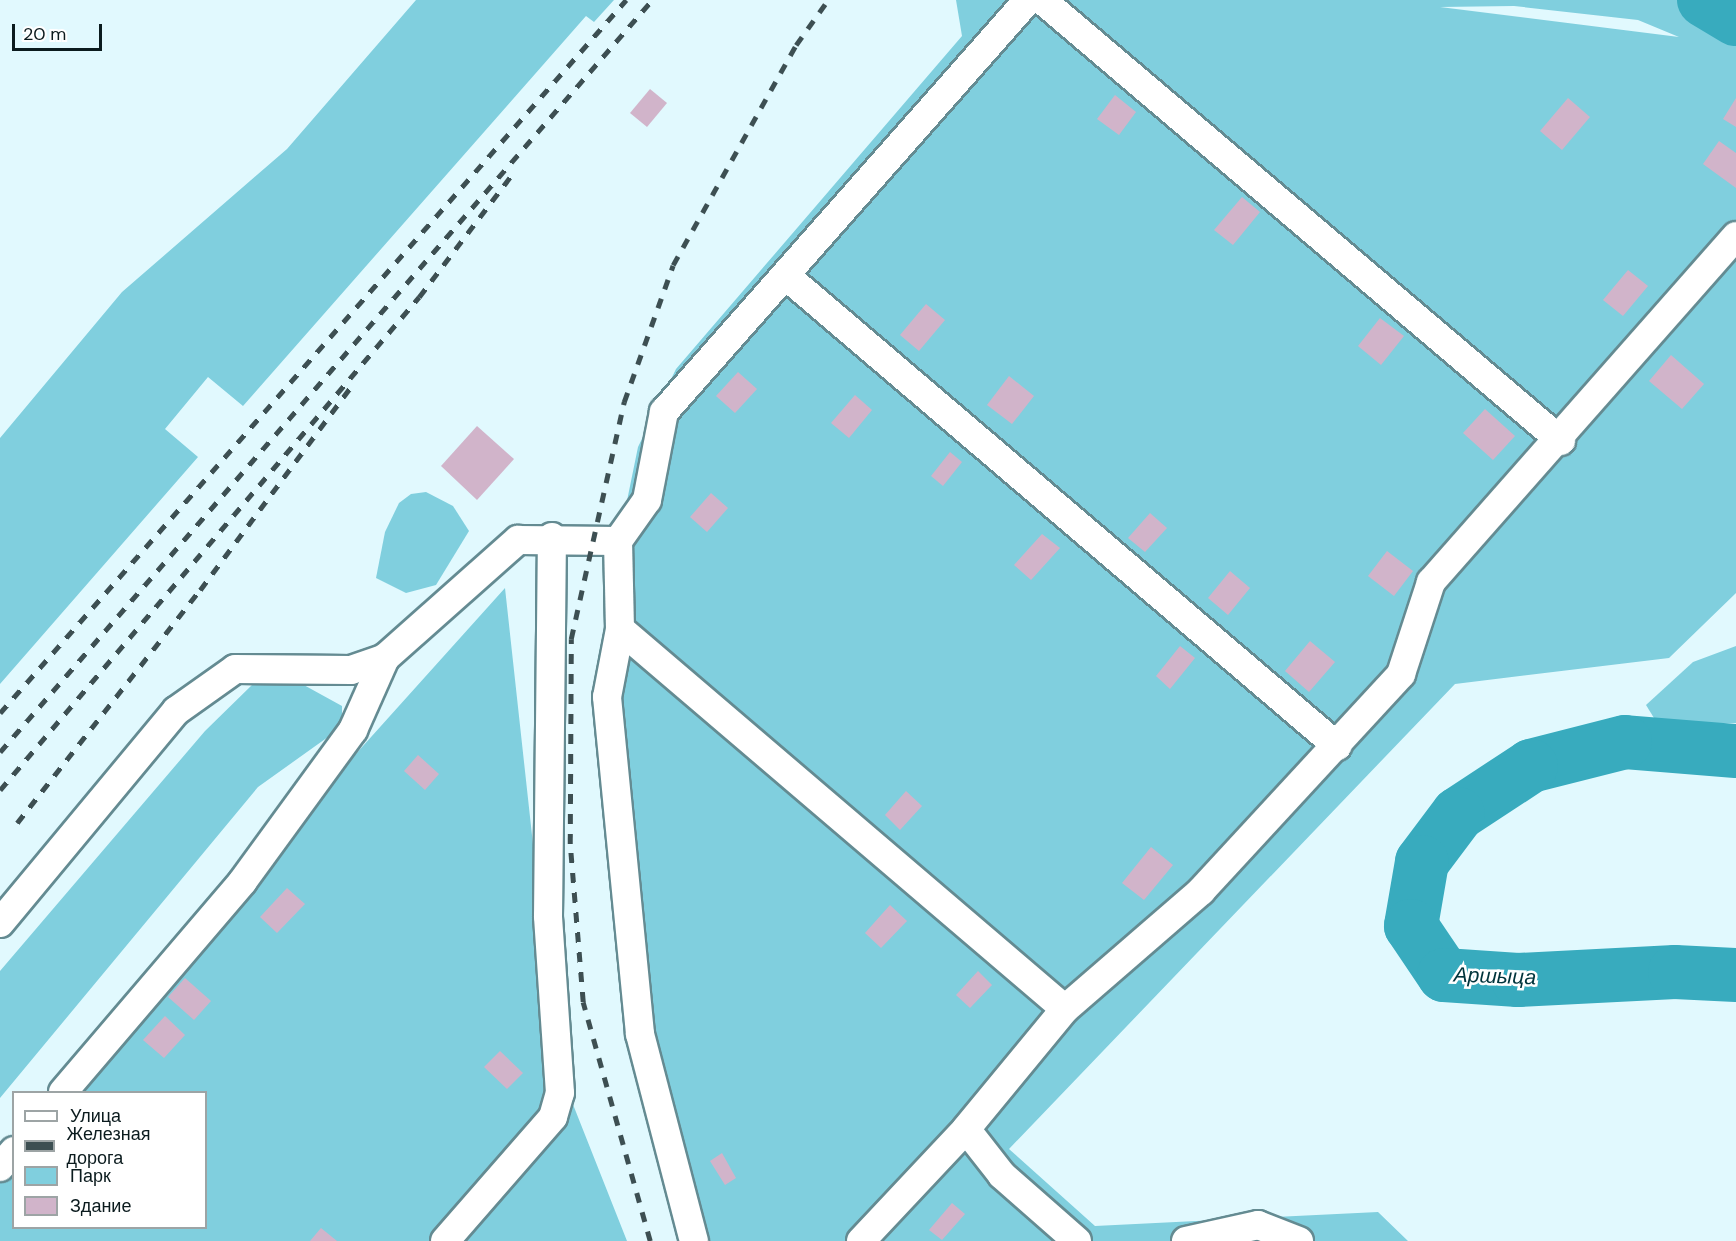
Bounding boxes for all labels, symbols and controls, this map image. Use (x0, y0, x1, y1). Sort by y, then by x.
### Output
scale bar (15, 12, 105, 50)
text: 20 m (23, 22, 66, 46)
water label: Аршыца (1453, 962, 1537, 990)
legend (12, 1091, 207, 1229)
text: Улица (70, 1104, 121, 1128)
text: Железная дорога (67, 1122, 150, 1170)
text: Парк (70, 1164, 111, 1188)
text: Здание (70, 1194, 131, 1218)

